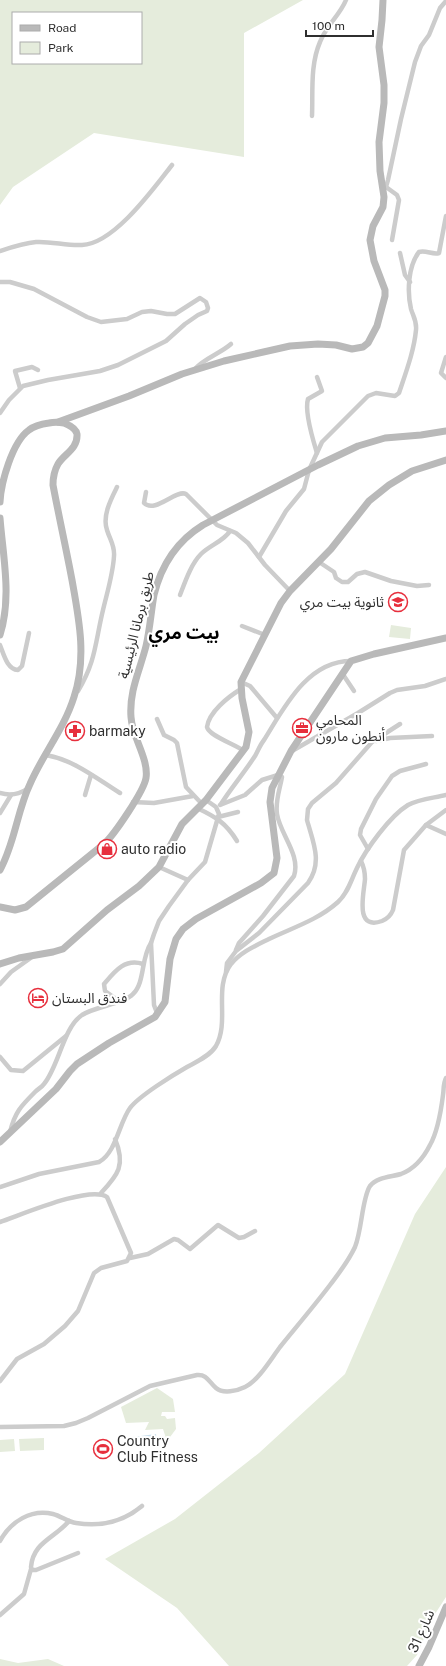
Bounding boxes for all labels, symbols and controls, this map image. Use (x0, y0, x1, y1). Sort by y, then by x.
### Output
legend (12, 12, 142, 64)
scale bar (306, 12, 373, 38)
text: 100 m (312, 19, 345, 33)
text: Road (48, 21, 76, 35)
text: Park (48, 41, 74, 55)
street label: طريق برمانا الرئيسية (115, 570, 159, 681)
school or university icon: ثانوية بيت مري (387, 591, 409, 613)
place label: ثانوية بيت مري (300, 594, 384, 613)
district label: بيت مري (148, 622, 220, 647)
place label: المحامي أنطون مارون (316, 712, 385, 745)
office icon: المحامي أنطون مارون (291, 717, 313, 739)
pharmacy icon: barmaky (64, 720, 86, 742)
place label: barmaky (89, 723, 146, 739)
shop icon: auto radio (96, 838, 118, 860)
place label: auto radio (121, 841, 186, 857)
hotel icon: فندق البستان (27, 987, 49, 1009)
place label: فندق البستان (52, 990, 127, 1007)
place label: Country Club Fitness (117, 1433, 198, 1465)
sports icon: Country Club Fitness (92, 1438, 114, 1460)
street label: شارع 31 (404, 1607, 440, 1656)

